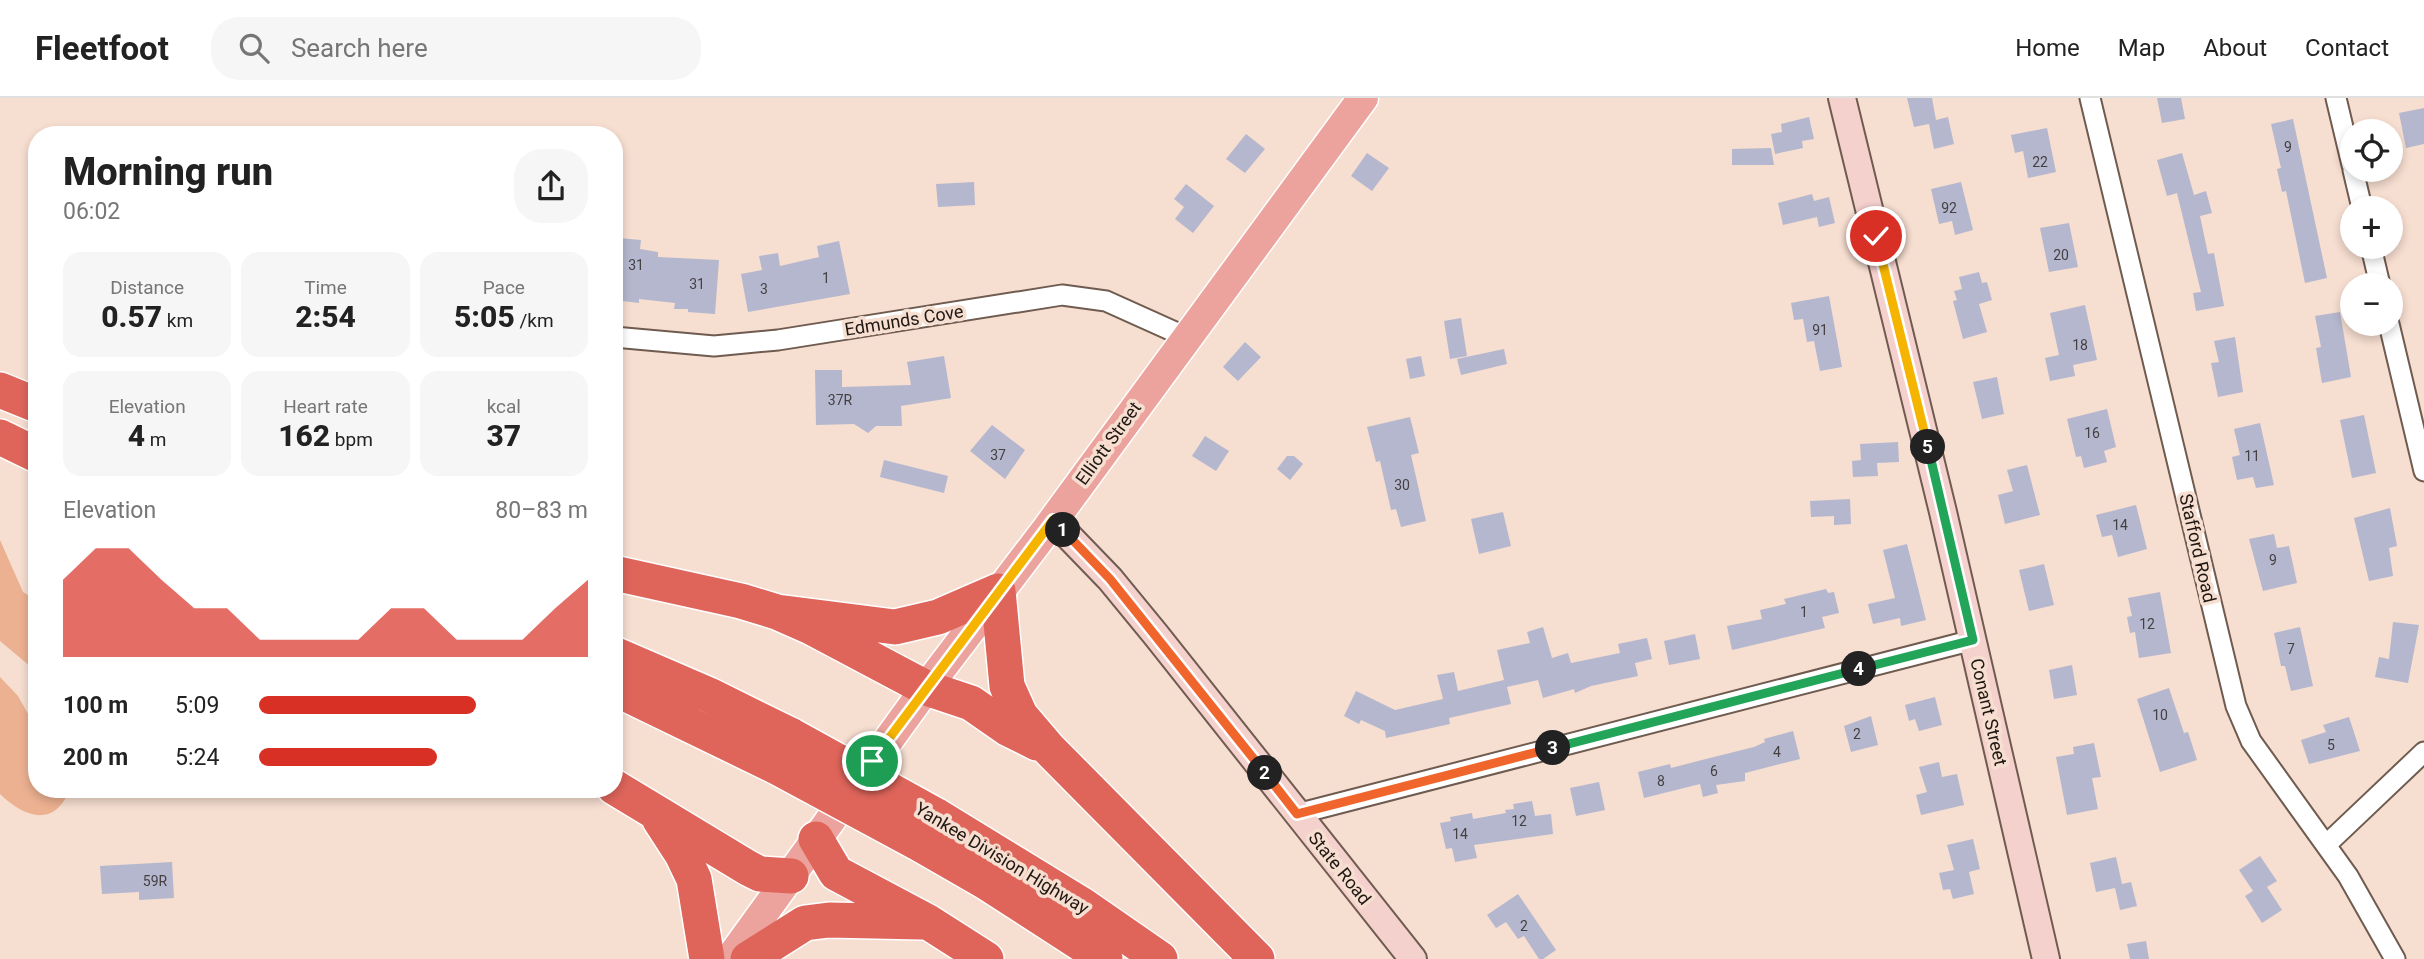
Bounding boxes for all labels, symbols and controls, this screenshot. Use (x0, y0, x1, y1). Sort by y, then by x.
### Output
search box (211, 17, 701, 80)
text: Fleetfoot (35, 29, 169, 68)
icon: search (235, 29, 273, 67)
text: Search here (291, 33, 428, 63)
text: Home (2015, 34, 2080, 62)
text: Map (2118, 34, 2165, 62)
text: About (2203, 34, 2267, 62)
text: Contact (2305, 34, 2389, 62)
map controls (2340, 119, 2403, 336)
button: locate (2340, 119, 2403, 182)
house number: 9 (2284, 139, 2292, 155)
button: share (514, 149, 588, 223)
text: Morning run (63, 150, 273, 194)
house number: 22 (2032, 154, 2048, 170)
button: + (2340, 196, 2403, 259)
text: 06:02 (63, 198, 120, 225)
house number: 92 (1941, 200, 1957, 216)
pin (1846, 206, 1906, 266)
icon: check (1857, 217, 1895, 255)
house number: 20 (2053, 247, 2069, 263)
house number: 31 (628, 257, 644, 273)
house number: 1 (822, 270, 830, 286)
button: − (2340, 273, 2403, 336)
text: Distance (110, 276, 184, 299)
text: Time (304, 276, 347, 299)
text: Pace (483, 276, 525, 299)
house number: 31 (689, 276, 705, 292)
house number: 3 (760, 281, 768, 297)
text: 0.57 (101, 299, 162, 334)
text: 2:54 (295, 299, 356, 334)
text: 5:05 (454, 299, 515, 334)
street label: Edmunds Cove (843, 300, 965, 340)
text: km (162, 309, 193, 332)
text: /km (515, 309, 554, 332)
house number: 91 (1812, 322, 1828, 338)
house number: 18 (2072, 337, 2088, 353)
house number: 37R (828, 392, 853, 408)
text: Elevation (109, 395, 186, 418)
text: Heart rate (283, 395, 368, 418)
text: kcal (487, 395, 521, 418)
street label: Elliott Street (1071, 397, 1145, 489)
text: 4 (128, 418, 145, 453)
text: 162 (278, 418, 330, 453)
text: 37 (487, 418, 521, 453)
house number: 16 (2084, 425, 2100, 441)
text: m (145, 428, 167, 451)
text: bpm (330, 428, 373, 451)
pin: 5 (1910, 430, 1946, 464)
text: 5 (1922, 435, 1933, 458)
house number: 37 (990, 447, 1006, 463)
house number: 11 (2244, 448, 2260, 464)
house number: 30 (1394, 477, 1410, 493)
street label: Stafford Road (2175, 492, 2221, 604)
text: Elevation (63, 497, 156, 524)
text: 80–83 m (495, 497, 588, 524)
pin: 1 (1046, 512, 1080, 548)
house number: 14 (2112, 517, 2128, 533)
text: 1 (1057, 518, 1068, 541)
house number: 9 (2269, 552, 2277, 568)
house number: 1 (1800, 604, 1808, 620)
house number: 12 (2139, 616, 2155, 632)
house number: 7 (2287, 641, 2295, 657)
pin: 4 (1842, 652, 1876, 686)
street label: Conant Street (1966, 656, 2012, 768)
text: 4 (1853, 657, 1864, 680)
text: 100 m (63, 692, 128, 719)
text: 5:09 (175, 692, 219, 719)
house number: 10 (2152, 707, 2168, 723)
house number: 2 (1853, 726, 1861, 742)
pin: 3 (1536, 730, 1570, 766)
pin (842, 731, 902, 791)
text: 3 (1547, 736, 1558, 759)
house number: 5 (2327, 737, 2335, 753)
icon: arrive (853, 742, 891, 780)
text: 200 m (63, 744, 128, 771)
text: 5:24 (175, 744, 219, 771)
house number: 4 (1773, 744, 1781, 760)
pin: 2 (1248, 756, 1282, 790)
text: 2 (1259, 761, 1270, 784)
house number: 6 (1710, 763, 1718, 779)
house number: 8 (1657, 773, 1665, 789)
street label: Yankee Division Highway (911, 798, 1093, 918)
house number: 12 (1511, 813, 1527, 829)
house number: 14 (1452, 826, 1468, 842)
street label: State Road (1304, 827, 1376, 909)
house number: 59R (143, 873, 168, 889)
house number: 2 (1520, 918, 1528, 934)

